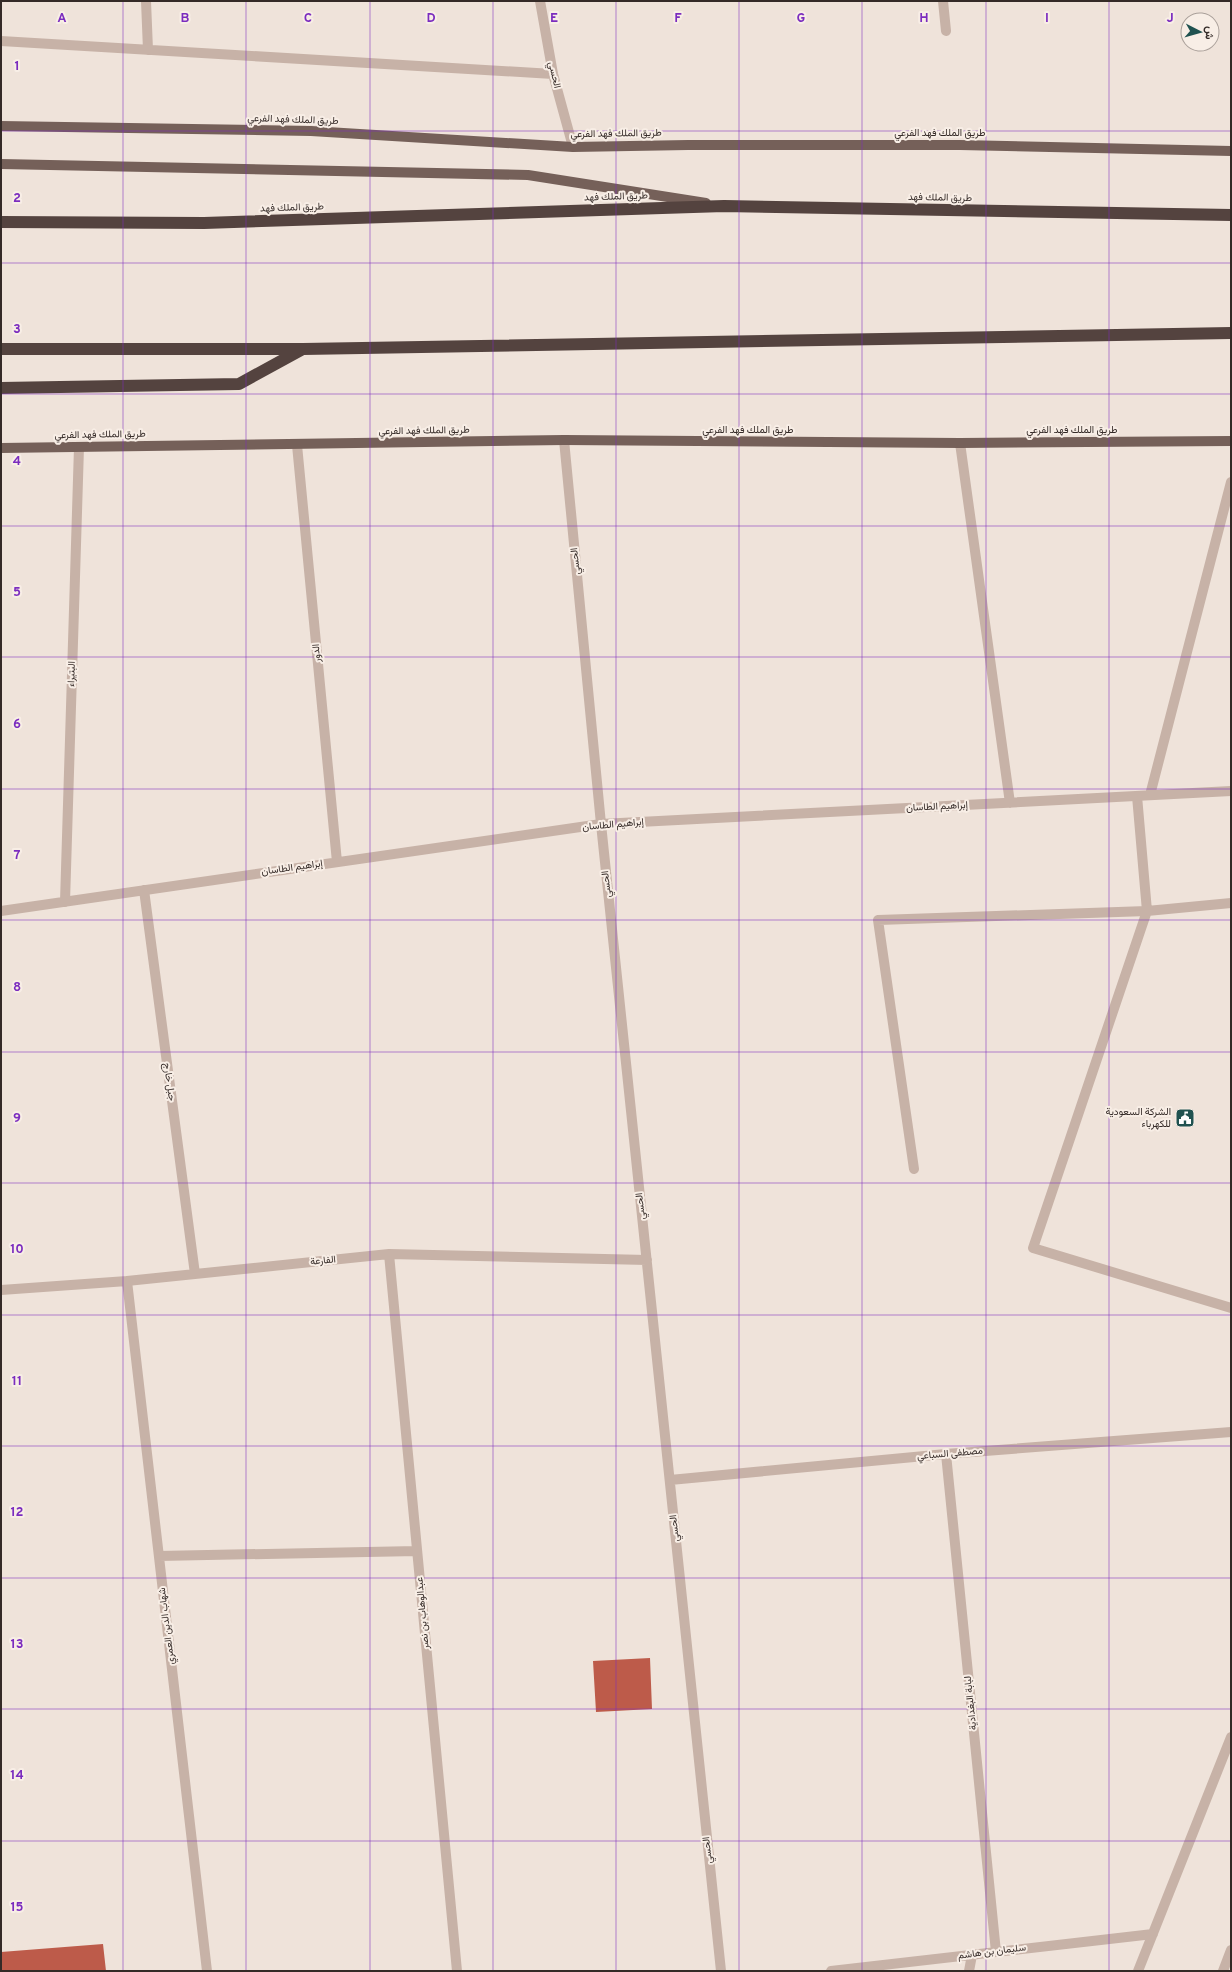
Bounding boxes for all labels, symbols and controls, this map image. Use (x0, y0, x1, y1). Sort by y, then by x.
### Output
text: A (57, 11, 67, 27)
text: B (181, 11, 190, 27)
text: C (304, 11, 312, 27)
text: D (426, 11, 436, 27)
text: E (550, 11, 558, 27)
text: F (674, 11, 682, 27)
text: G (797, 11, 806, 27)
text: H (919, 11, 929, 27)
text: I (1045, 11, 1049, 27)
text: J (1166, 11, 1174, 27)
north arrow (1180, 12, 1220, 52)
text: ش (1201, 26, 1217, 40)
text: 1 (14, 59, 20, 75)
street label: الحسي (544, 60, 563, 90)
street label: طريق الملك فهد الفرعي (247, 112, 339, 129)
street label: طريق الملك فهد الفرعي (570, 127, 662, 142)
street label: طريق الملك فهد الفرعي (894, 127, 986, 141)
street label: طريق الملك فهد (584, 189, 649, 205)
text: 2 (13, 191, 21, 207)
street label: طريق الملك فهد (908, 191, 973, 205)
street label: طريق الملك فهد (260, 200, 325, 216)
text: 3 (13, 322, 21, 338)
street label: طريق الملك فهد الفرعي (378, 424, 470, 439)
street label: طريق الملك فهد الفرعي (702, 424, 794, 438)
street label: طريق الملك فهد الفرعي (1026, 424, 1118, 438)
street label: طريق الملك فهد الفرعي (54, 428, 146, 443)
text: 4 (13, 454, 21, 470)
street label: الحسي (568, 547, 585, 575)
text: 5 (13, 585, 21, 601)
street label: الدور (310, 643, 324, 664)
street label: البتيراء (65, 661, 79, 687)
text: 6 (13, 717, 21, 733)
street label: إبراهيم الطاسان (906, 799, 969, 815)
street label: إبراهيم الطاسان (582, 816, 645, 834)
text: 7 (14, 848, 21, 864)
street label: إبراهيم الطاسان (260, 857, 324, 879)
street label: الحسي (599, 870, 616, 898)
text: 8 (13, 980, 21, 996)
street label: جبل خارج (160, 1062, 178, 1102)
place label: الشركة السعودية للكهرباء (1106, 1106, 1171, 1131)
public building icon: الشركة السعودية للكهرباء (1174, 1107, 1196, 1129)
text: 9 (13, 1111, 21, 1127)
street label: الحسي (633, 1192, 650, 1220)
text: 10 (10, 1242, 24, 1258)
street label: الفارعة (309, 1253, 337, 1269)
text: 11 (12, 1374, 22, 1390)
street label: مصطفى السباعي (917, 1445, 983, 1464)
text: 12 (10, 1505, 24, 1521)
street label: الحسي (667, 1514, 684, 1542)
street label: عبدالوهاب بن نصر (413, 1577, 433, 1650)
street label: شهاب الدين العمري (156, 1586, 179, 1665)
text: 13 (11, 1637, 24, 1653)
street label: لبابة البغدادية (962, 1675, 980, 1731)
text: 14 (10, 1768, 24, 1784)
street label: الحسي (700, 1836, 717, 1864)
text: 15 (10, 1900, 24, 1916)
street label: سليمان بن هاشم (957, 1941, 1027, 1963)

